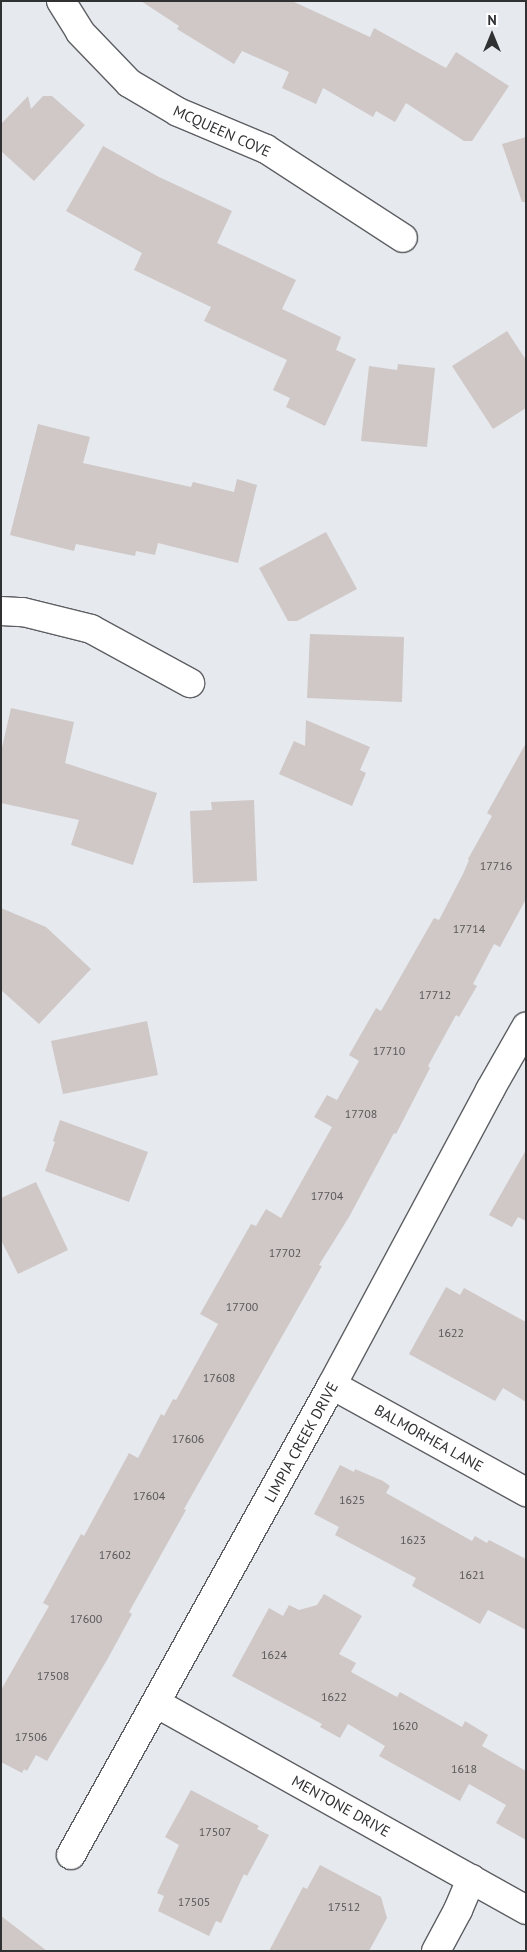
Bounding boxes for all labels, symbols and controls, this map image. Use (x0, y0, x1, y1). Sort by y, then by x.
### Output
north arrow (467, 10, 517, 60)
text: N (487, 11, 497, 29)
street label: MCQUEEN COVE (170, 101, 274, 161)
house number: 17716 (480, 859, 512, 873)
house number: 17714 (453, 922, 485, 936)
house number: 17712 (419, 988, 451, 1002)
house number: 17710 (373, 1044, 405, 1058)
house number: 17708 (345, 1107, 377, 1121)
house number: 17704 (311, 1189, 343, 1203)
house number: 17702 (269, 1246, 301, 1260)
house number: 17700 (226, 1300, 258, 1314)
house number: 1622 (438, 1326, 464, 1340)
house number: 17608 (203, 1371, 235, 1385)
street label: LIMPIA CREEK DRIVE (260, 1378, 342, 1506)
street label: BALMORHEA LANE (371, 1401, 487, 1475)
house number: 17606 (172, 1432, 204, 1446)
house number: 17604 (133, 1489, 165, 1503)
house number: 1625 (339, 1493, 365, 1507)
house number: 1623 (400, 1533, 426, 1547)
house number: 17602 (99, 1548, 131, 1562)
house number: 1621 (459, 1568, 485, 1582)
house number: 17600 (70, 1612, 102, 1626)
house number: 1624 (261, 1648, 287, 1662)
house number: 17508 (37, 1669, 69, 1683)
house number: 1622 (321, 1690, 347, 1704)
house number: 1620 (392, 1719, 418, 1733)
house number: 17506 (15, 1730, 47, 1744)
house number: 1618 (451, 1762, 477, 1776)
street label: MENTONE DRIVE (289, 1772, 393, 1840)
house number: 17507 (199, 1825, 231, 1839)
house number: 17505 (178, 1895, 210, 1909)
house number: 17512 (328, 1900, 360, 1914)

